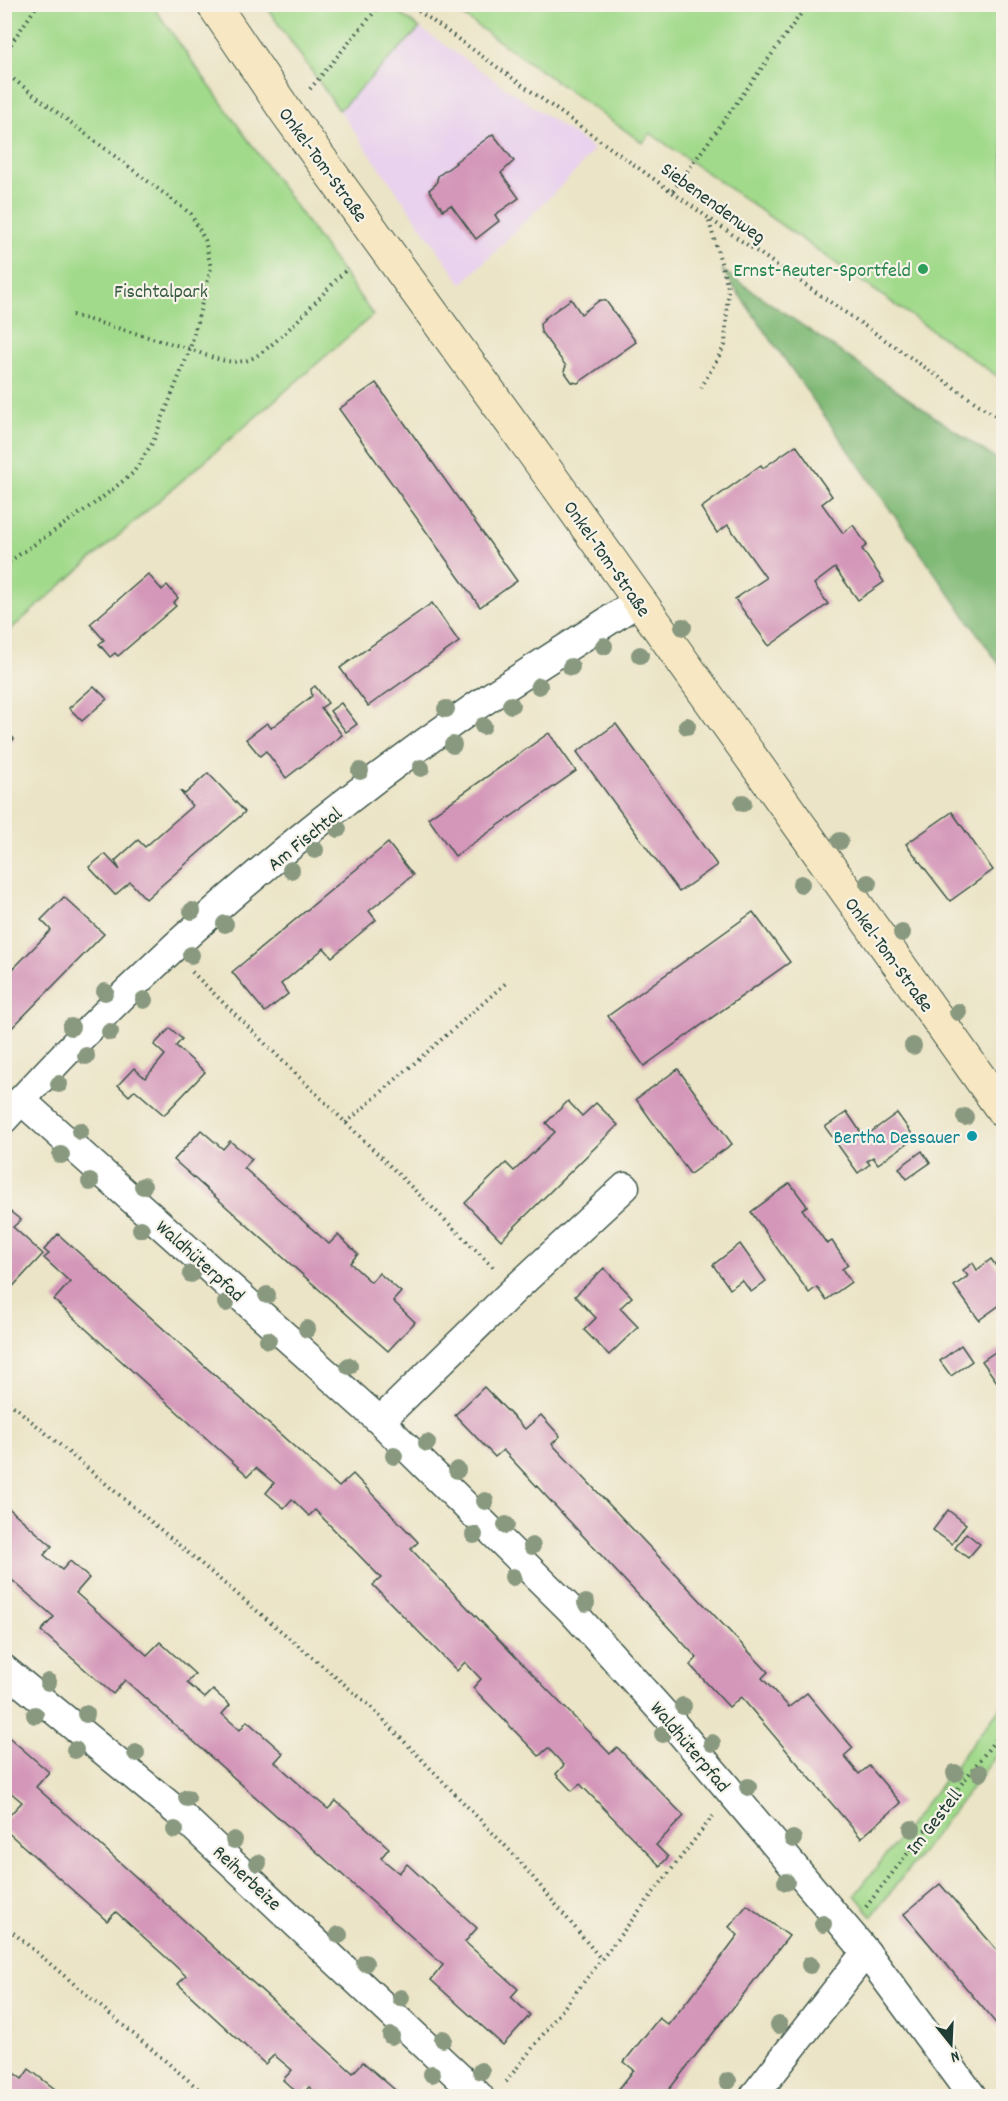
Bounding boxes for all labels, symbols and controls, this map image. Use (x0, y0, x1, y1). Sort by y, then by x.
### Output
street label: Onkel-Tom-Straße (270, 102, 373, 229)
street label: Siebenendenweg (654, 157, 771, 252)
place label: Ernst-Reuter-Sportfeld (733, 258, 911, 286)
marker: Ernst-Reuter-Sportfeld (916, 262, 930, 276)
park label: Fischtalpark (114, 279, 208, 307)
street label: Onkel-Tom-Straße (555, 496, 656, 624)
street label: Am Fischtal (263, 801, 349, 879)
street label: Onkel-Tom-Straße (836, 892, 939, 1019)
place label: Bertha Dessauer (834, 1125, 961, 1153)
marker: Bertha Dessauer (965, 1129, 979, 1143)
street label: Waldhüterpfad (148, 1215, 250, 1310)
street label: Waldhüterpfad (642, 1696, 735, 1800)
street label: Im Gestell (900, 1783, 970, 1862)
street label: Reiherbeize (205, 1840, 287, 1919)
north arrow (921, 2014, 981, 2074)
text: N (947, 2044, 962, 2068)

